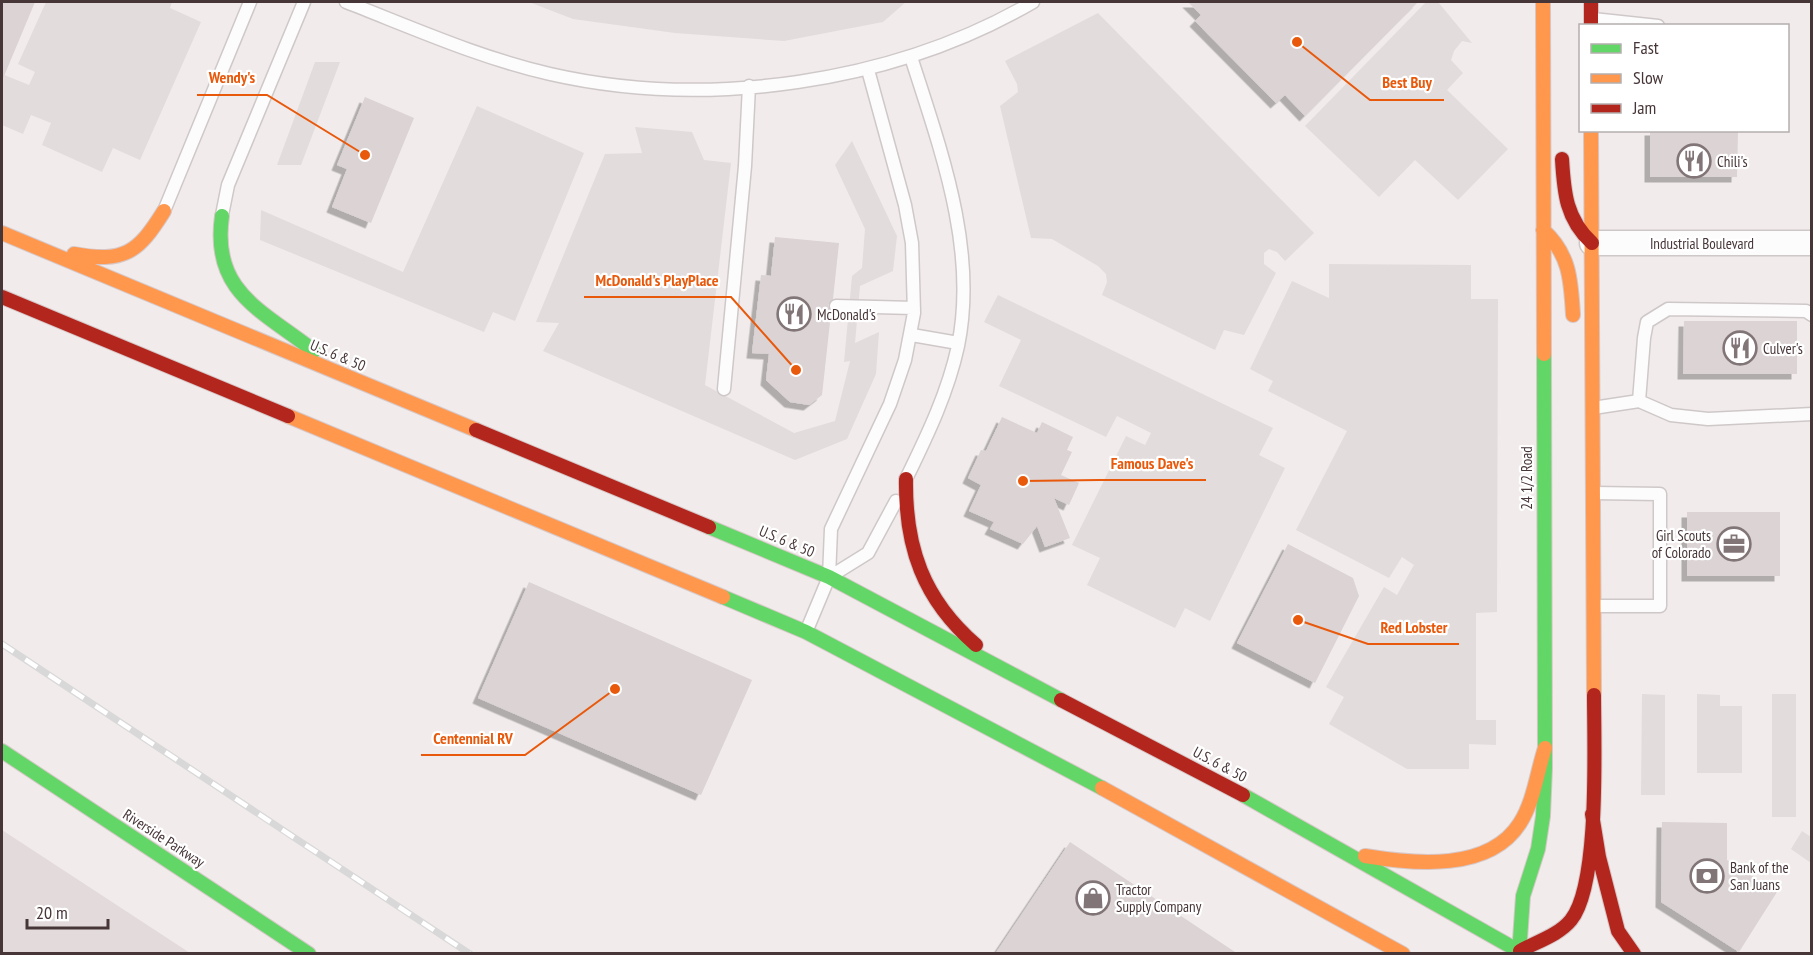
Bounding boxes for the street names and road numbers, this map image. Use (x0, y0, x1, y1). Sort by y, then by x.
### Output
street label: Industrial Boulevard (1650, 234, 1754, 253)
street label: U.S. 6 & 50 (307, 335, 369, 375)
street label: 24 1/2 Road (1517, 446, 1536, 510)
street label: U.S. 6 & 50 (756, 521, 818, 561)
street label: U.S. 6 & 50 (1190, 742, 1250, 786)
street label: Riverside Parkway (120, 805, 209, 872)

